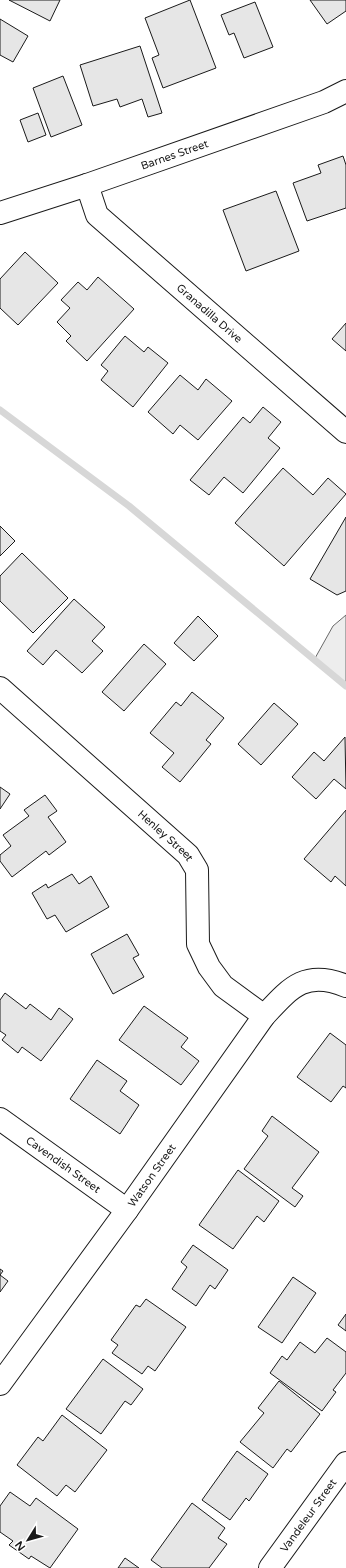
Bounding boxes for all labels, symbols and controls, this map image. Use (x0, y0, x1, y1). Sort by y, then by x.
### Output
street label: Barnes Street (139, 137, 210, 173)
street label: Granadilla Drive (174, 281, 245, 346)
street label: Henley Street (135, 808, 196, 863)
street label: Cavendish Street (23, 1134, 103, 1196)
street label: Watson Street (125, 1142, 179, 1209)
street label: Vandeleur Street (278, 1476, 339, 1555)
north arrow (8, 1520, 48, 1560)
text: N (13, 1538, 28, 1553)

